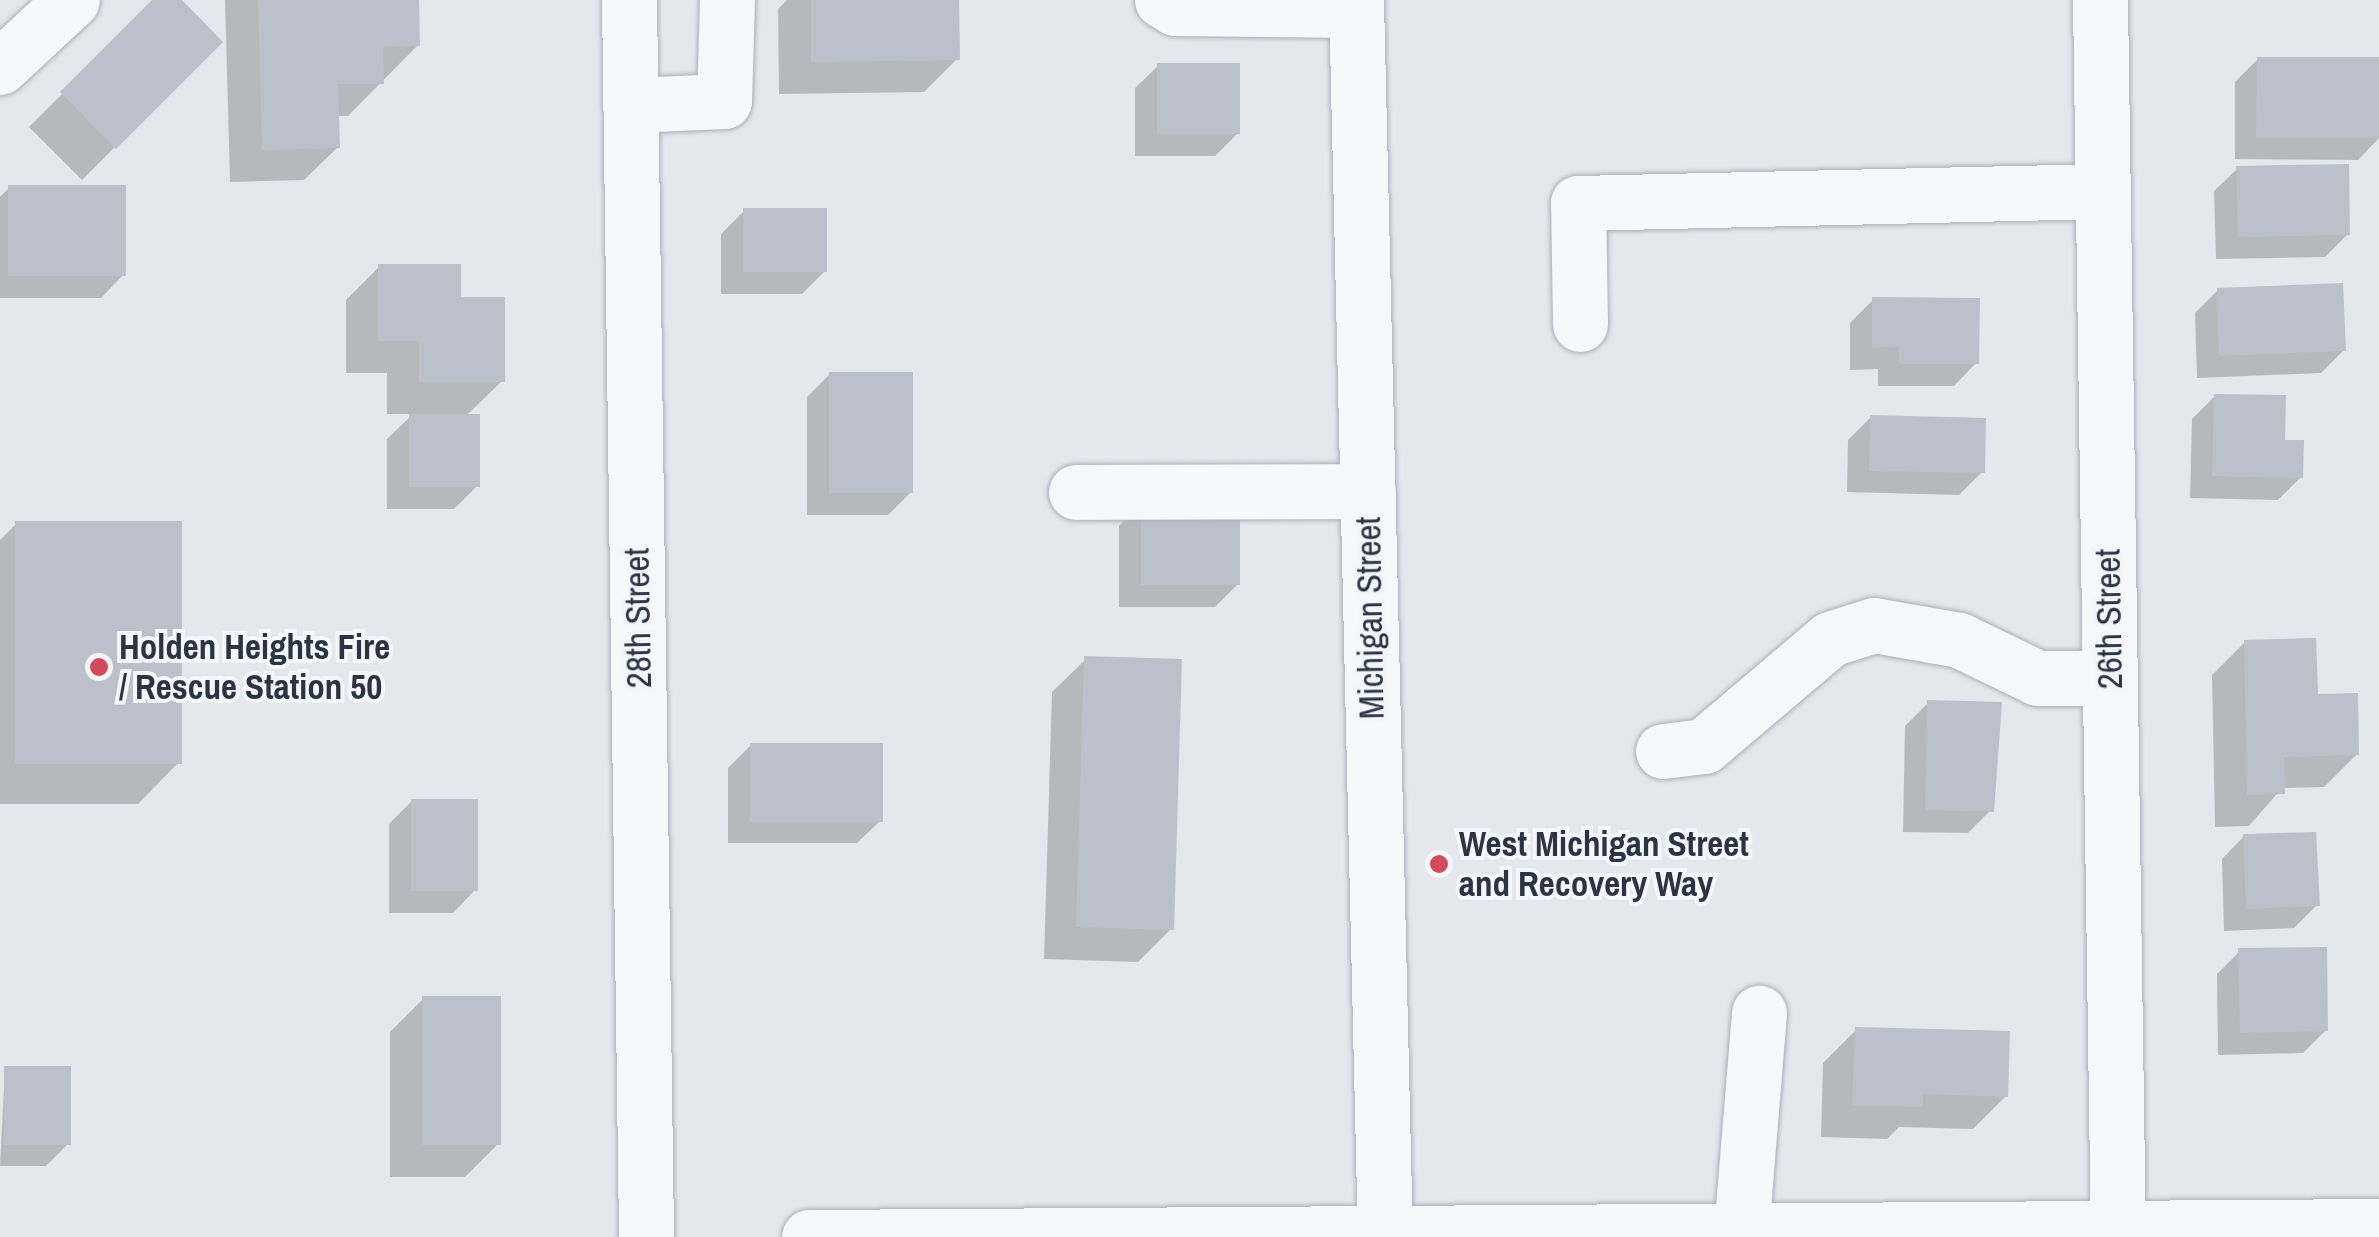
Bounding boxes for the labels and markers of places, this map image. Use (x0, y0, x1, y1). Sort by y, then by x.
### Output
place label: Holden Heights Fire / Rescue Station 50 (119, 626, 390, 708)
marker: Holden Heights Fire / Rescue Station 50 (88, 656, 110, 678)
place label: West Michigan Street and Recovery Way (1459, 823, 1749, 905)
marker: West Michigan Street and Recovery Way (1428, 853, 1450, 875)

